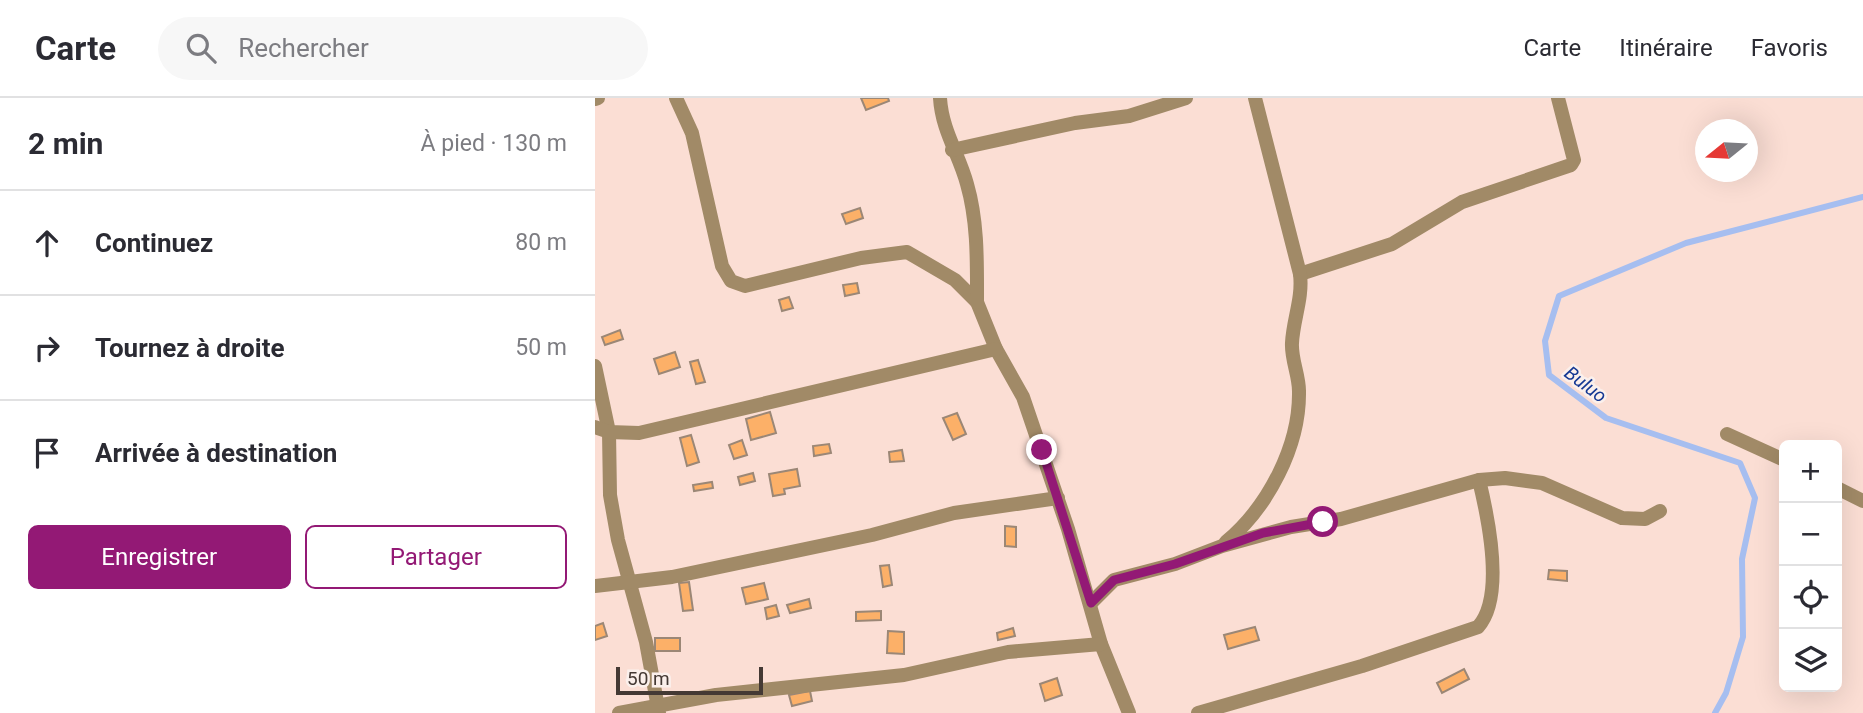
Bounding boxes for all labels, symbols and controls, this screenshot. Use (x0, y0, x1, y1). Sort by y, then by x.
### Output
search box (158, 17, 648, 80)
text: Carte (35, 29, 116, 68)
icon: search (182, 29, 220, 67)
text: Rechercher (238, 33, 369, 63)
text: Carte (1523, 34, 1581, 62)
text: Itinéraire (1619, 34, 1713, 62)
text: Favoris (1751, 34, 1828, 62)
north arrow (1695, 119, 1758, 182)
text: 2 min (28, 126, 103, 161)
text: À pied · 130 m (421, 130, 567, 157)
icon: ahead (28, 224, 66, 262)
text: Continuez (95, 228, 213, 258)
text: 80 m (515, 229, 567, 256)
icon: right (28, 329, 66, 367)
text: Tournez à droite (95, 333, 285, 363)
text: 50 m (515, 334, 567, 361)
water label: Buluo (1560, 361, 1611, 408)
icon: arrive (28, 434, 66, 472)
route end (1026, 434, 1057, 465)
text: Arrivée à destination (95, 438, 337, 468)
map controls (1779, 440, 1842, 692)
button: + (1779, 440, 1842, 503)
button: − (1779, 503, 1842, 566)
route start (1307, 506, 1338, 537)
button: Enregistrer (28, 525, 291, 589)
button: Partager (305, 525, 567, 589)
button: locate (1779, 566, 1842, 629)
button: layers (1779, 629, 1842, 692)
scale bar (616, 664, 763, 696)
text: 50 m (627, 667, 670, 690)

